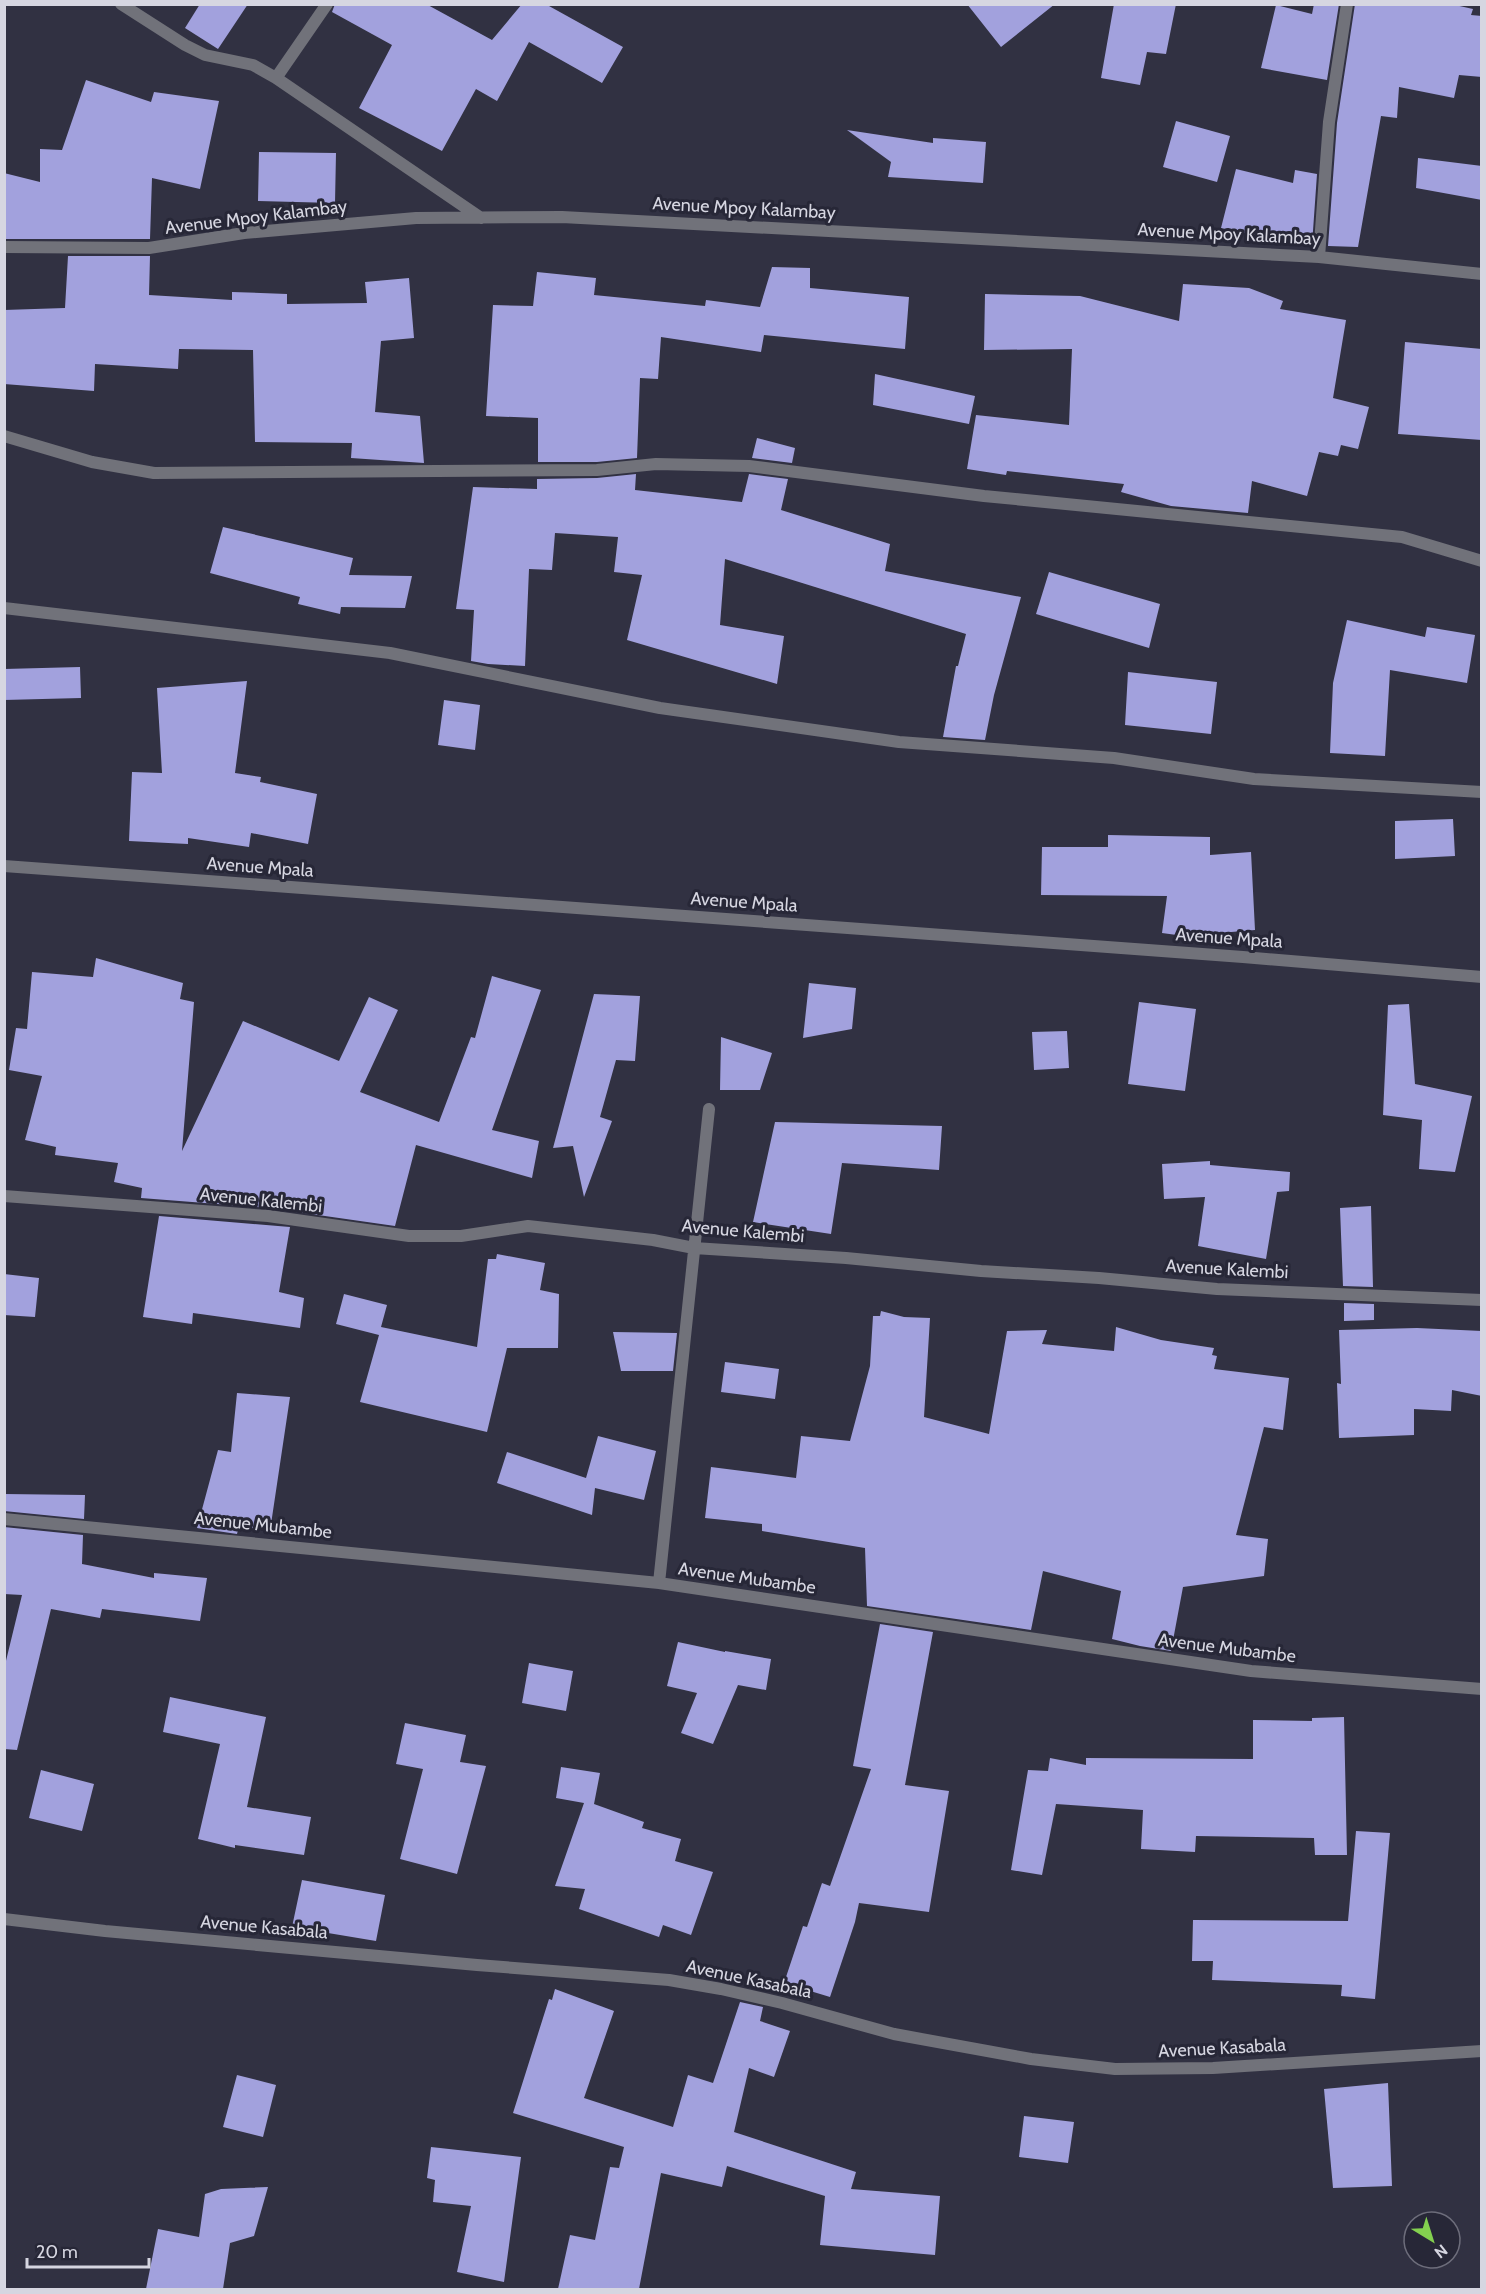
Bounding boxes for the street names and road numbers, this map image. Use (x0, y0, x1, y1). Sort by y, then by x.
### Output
street label: Avenue Mpoy Kalambay (652, 192, 836, 224)
street label: Avenue Mpoy Kalambay (164, 195, 348, 239)
street label: Avenue Mpoy Kalambay (1137, 218, 1321, 250)
street label: Avenue Mpala (206, 852, 315, 882)
street label: Avenue Mpala (690, 887, 799, 917)
street label: Avenue Mpala (1175, 923, 1284, 953)
street label: Avenue Kalembi (199, 1183, 323, 1217)
street label: Avenue Kalembi (681, 1215, 805, 1247)
street label: Avenue Kalembi (1165, 1255, 1289, 1283)
street label: Avenue Mubambe (193, 1507, 333, 1543)
street label: Avenue Mubambe (677, 1557, 817, 1599)
street label: Avenue Mubambe (1157, 1629, 1297, 1667)
street label: Avenue Kasabala (199, 1910, 329, 1944)
street label: Avenue Kasabala (684, 1955, 814, 2003)
street label: Avenue Kasabala (1158, 2034, 1287, 2062)

